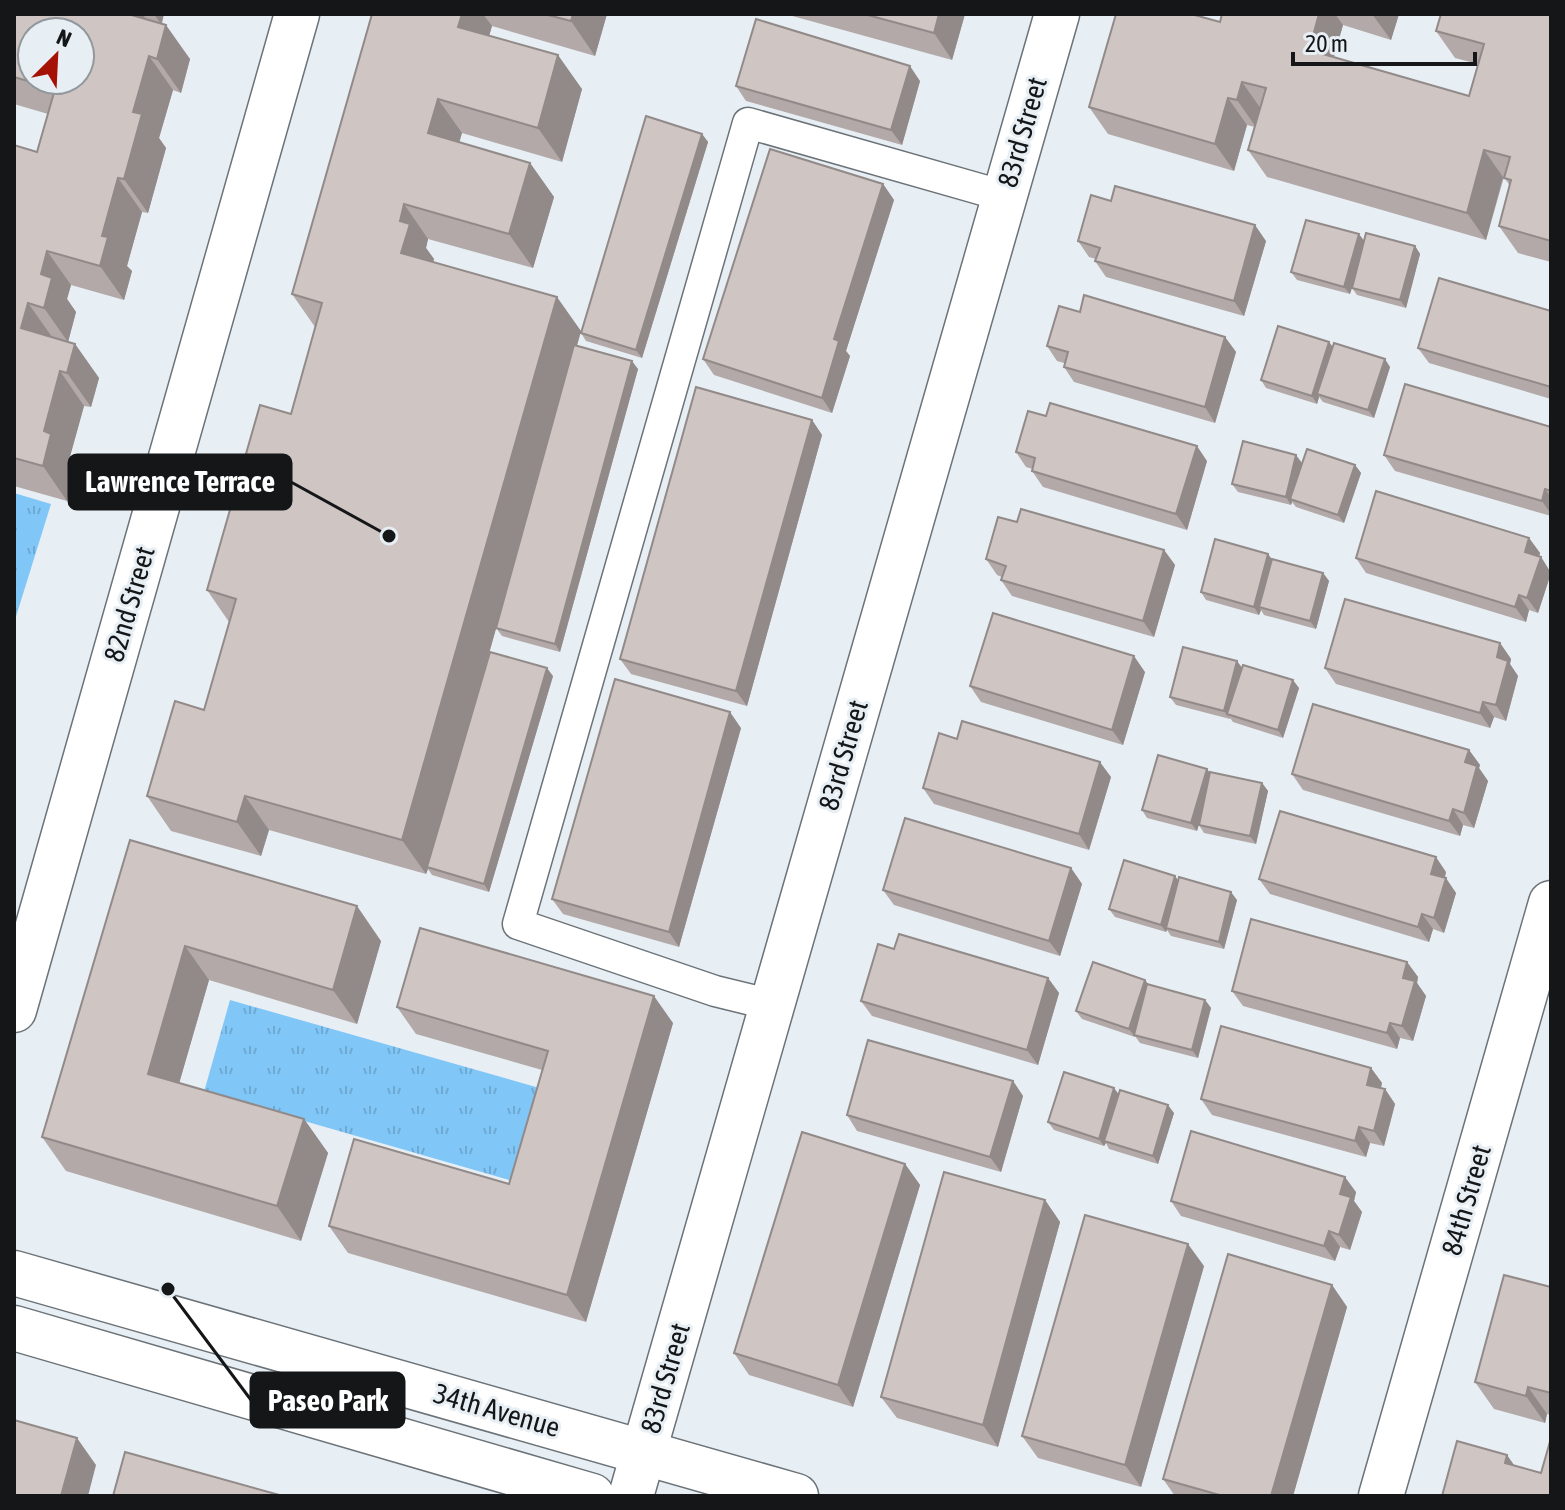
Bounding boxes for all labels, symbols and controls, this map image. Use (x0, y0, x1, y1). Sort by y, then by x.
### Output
north arrow (16, 16, 96, 96)
scale bar (1293, 16, 1475, 66)
text: N (53, 23, 75, 52)
text: 20 m (1305, 30, 1348, 57)
street label: 83rd Street (991, 73, 1053, 191)
callout: Lawrence Terrace (69, 455, 291, 509)
text: Lawrence Terrace (85, 464, 275, 498)
street label: 82nd Street (97, 543, 161, 665)
street label: 83rd Street (812, 696, 874, 814)
street label: 84th Street (1435, 1141, 1497, 1259)
street label: 83rd Street (634, 1319, 696, 1437)
callout: Paseo Park (251, 1373, 404, 1427)
street label: 34th Avenue (430, 1377, 564, 1443)
text: Paseo Park (268, 1383, 389, 1417)

